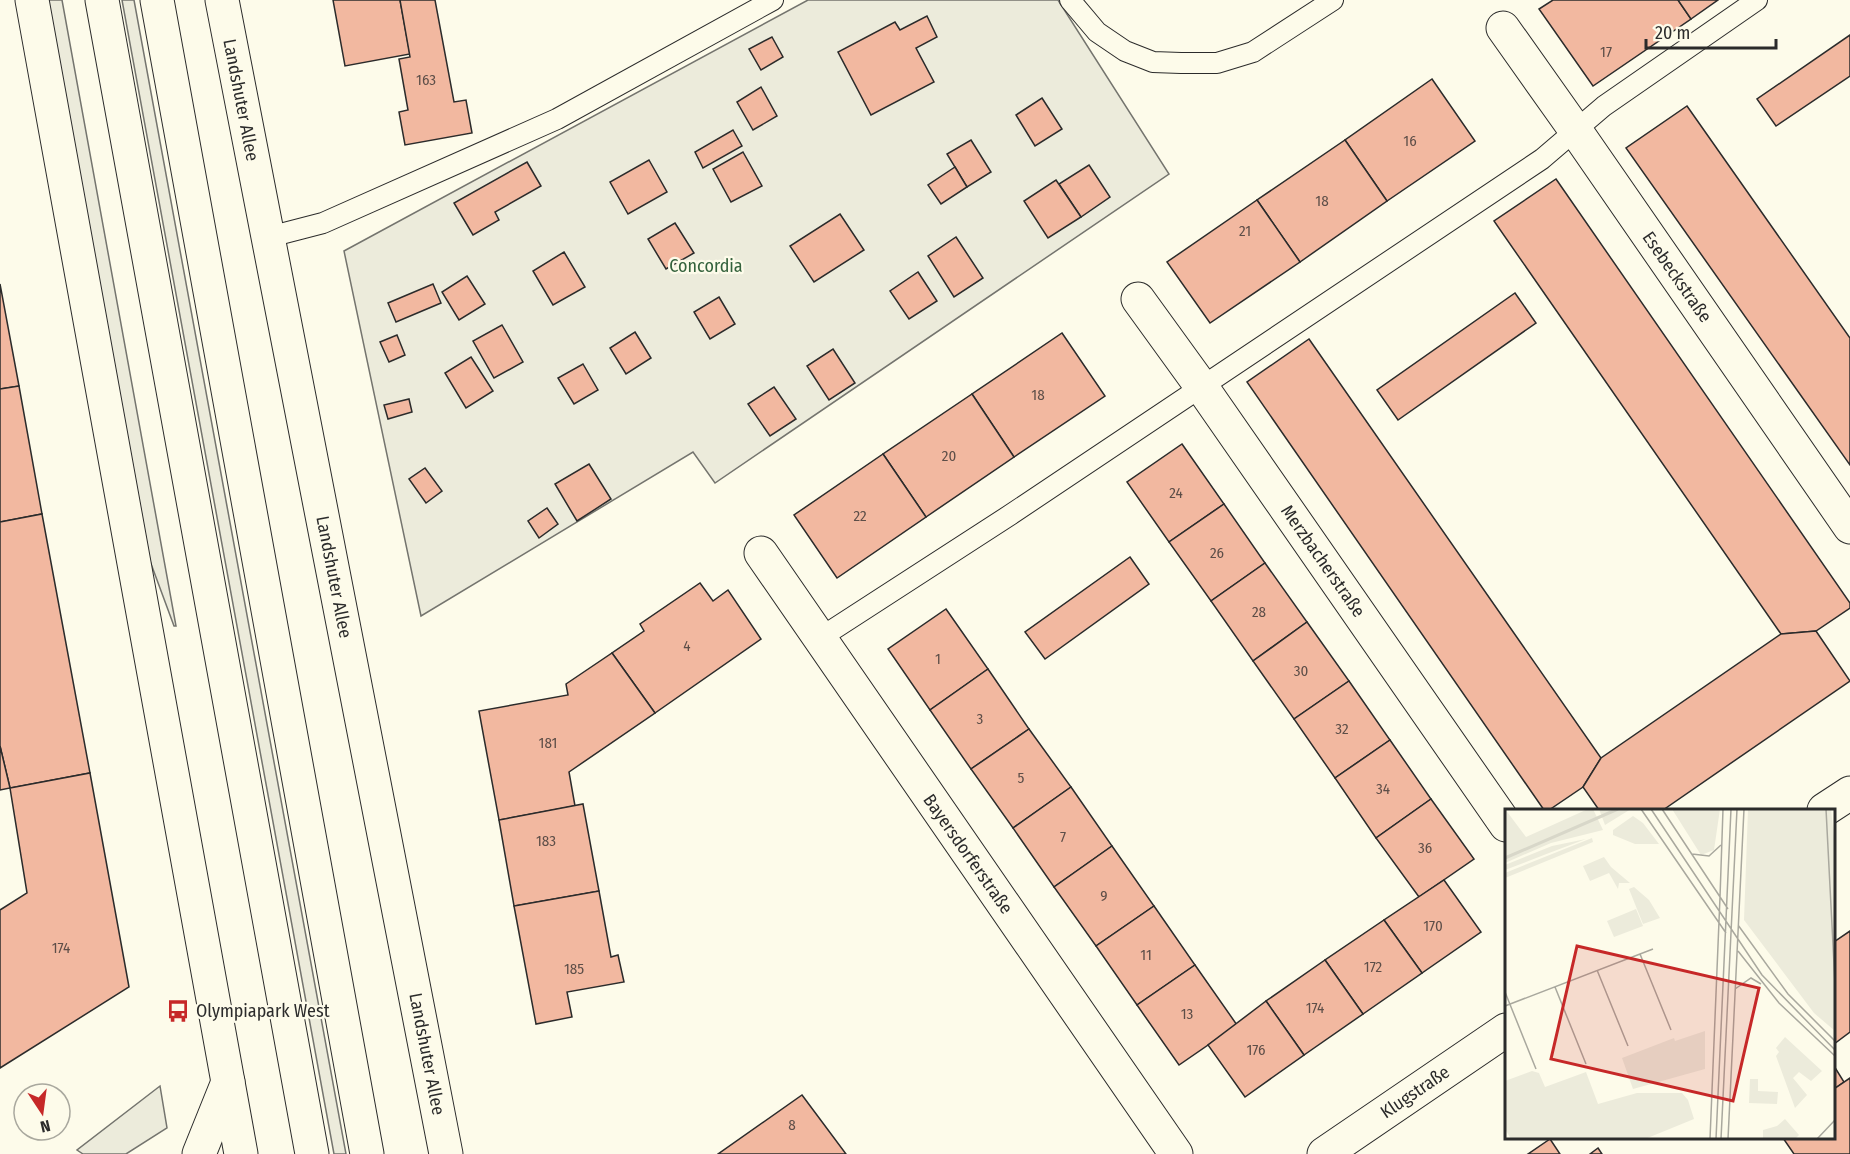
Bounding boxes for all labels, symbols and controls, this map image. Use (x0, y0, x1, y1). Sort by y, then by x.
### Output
scale bar (1646, 12, 1776, 50)
text: 20 m (1655, 22, 1690, 44)
street label: Landshuter Allee (218, 37, 264, 163)
house number: 17 (1600, 43, 1612, 61)
house number: 163 (416, 71, 436, 89)
house number: 16 (1403, 132, 1417, 150)
house number: 18 (1315, 192, 1329, 210)
house number: 21 (1239, 222, 1251, 240)
street label: Esebeckstraße (1638, 227, 1716, 327)
park label: Concordia (669, 255, 743, 277)
house number: 18 (1031, 386, 1045, 404)
house number: 20 (942, 447, 956, 465)
house number: 24 (1169, 484, 1183, 502)
street label: Merzbacherstraße (1276, 501, 1370, 621)
house number: 22 (853, 507, 867, 525)
street label: Landshuter Allee (311, 514, 357, 640)
house number: 26 (1210, 544, 1224, 562)
house number: 28 (1252, 603, 1266, 621)
house number: 4 (683, 637, 691, 655)
house number: 1 (935, 650, 941, 668)
house number: 30 (1294, 662, 1308, 680)
house number: 3 (977, 710, 984, 728)
house number: 32 (1335, 720, 1349, 738)
house number: 181 (539, 734, 557, 752)
house number: 5 (1018, 769, 1025, 787)
house number: 34 (1376, 780, 1390, 798)
street label: Bayersdorferstraße (918, 790, 1018, 918)
inset map (1505, 809, 1835, 1139)
house number: 7 (1060, 828, 1066, 846)
house number: 183 (536, 832, 556, 850)
house number: 36 (1418, 839, 1432, 857)
house number: 9 (1100, 887, 1108, 905)
house number: 170 (1423, 917, 1443, 935)
house number: 174 (52, 939, 70, 957)
house number: 11 (1140, 946, 1152, 964)
house number: 172 (1364, 958, 1383, 976)
house number: 185 (564, 960, 584, 978)
street label: Landshuter Allee (404, 991, 450, 1117)
bus stop icon: Olympiapark West (165, 998, 191, 1024)
house number: 174 (1306, 999, 1324, 1017)
place label: Olympiapark West (196, 1000, 330, 1022)
house number: 13 (1181, 1005, 1194, 1023)
house number: 176 (1246, 1041, 1266, 1059)
street label: Klugstraße (1376, 1061, 1454, 1123)
north arrow (12, 1082, 72, 1142)
text: N (38, 1116, 52, 1136)
house number: 8 (788, 1116, 796, 1134)

